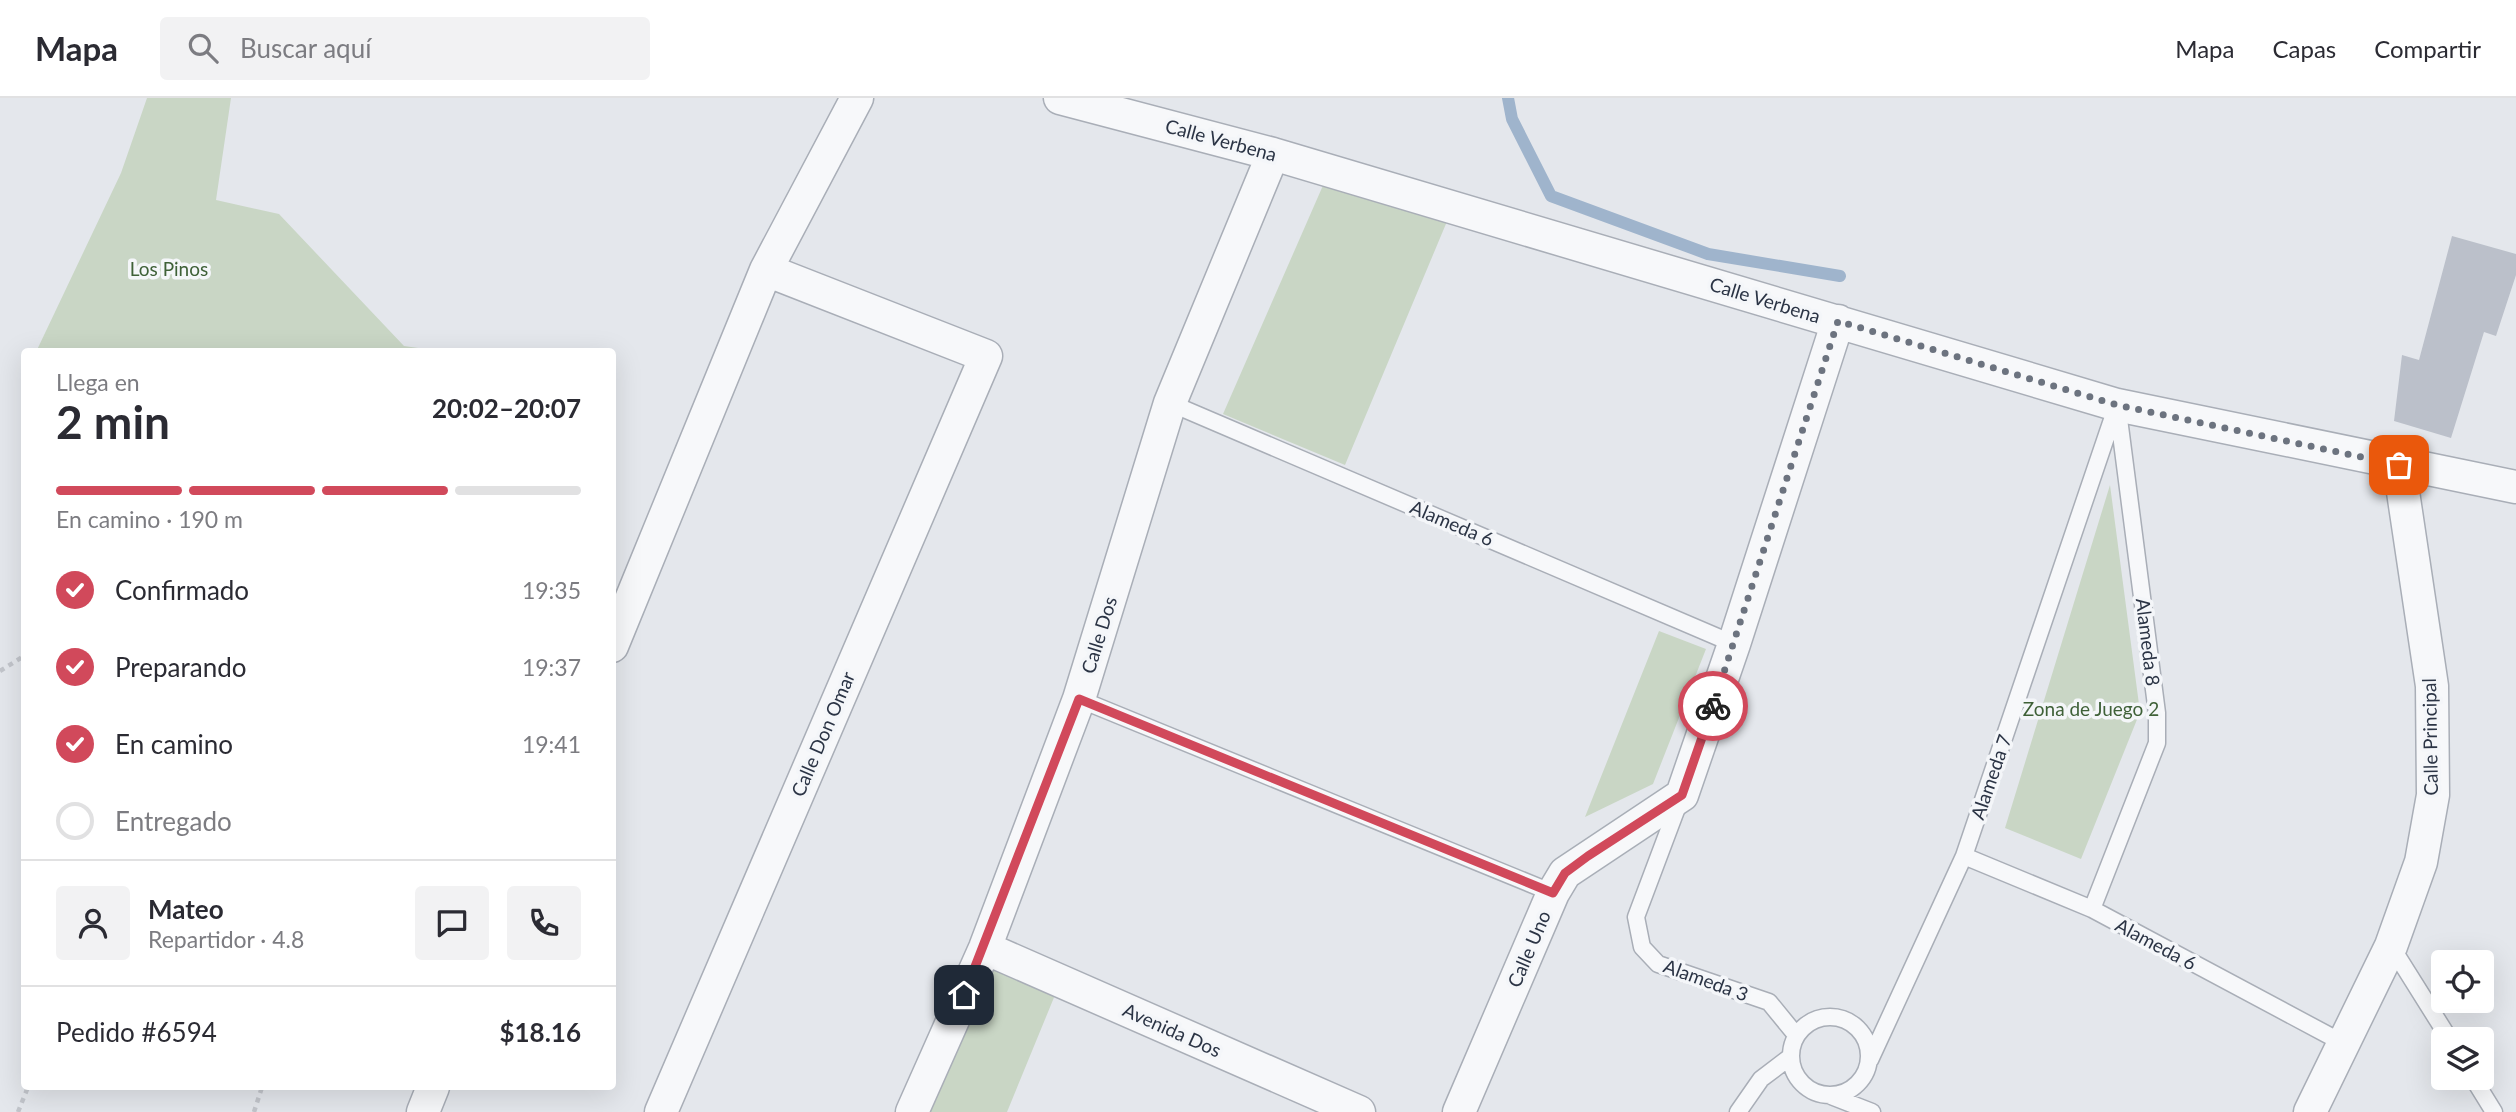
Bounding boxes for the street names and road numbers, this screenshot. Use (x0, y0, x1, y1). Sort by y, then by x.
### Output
street label: Calle Verbena (1163, 114, 1279, 165)
street label: Calle Verbena (1707, 272, 1823, 327)
street label: Alameda 6 (1407, 495, 1497, 550)
street label: Calle Dos (1076, 594, 1121, 676)
street label: Alameda 8 (2132, 597, 2165, 687)
street label: Calle Don Omar (786, 668, 859, 800)
street label: Calle Principal (2417, 678, 2442, 796)
street label: Alameda 7 (1965, 731, 2016, 822)
street label: Calle Uno (1502, 907, 1555, 991)
street label: Alameda 6 (2112, 913, 2201, 974)
street label: Alameda 3 (1661, 954, 1752, 1005)
street label: Avenida Dos (1120, 998, 1225, 1061)

